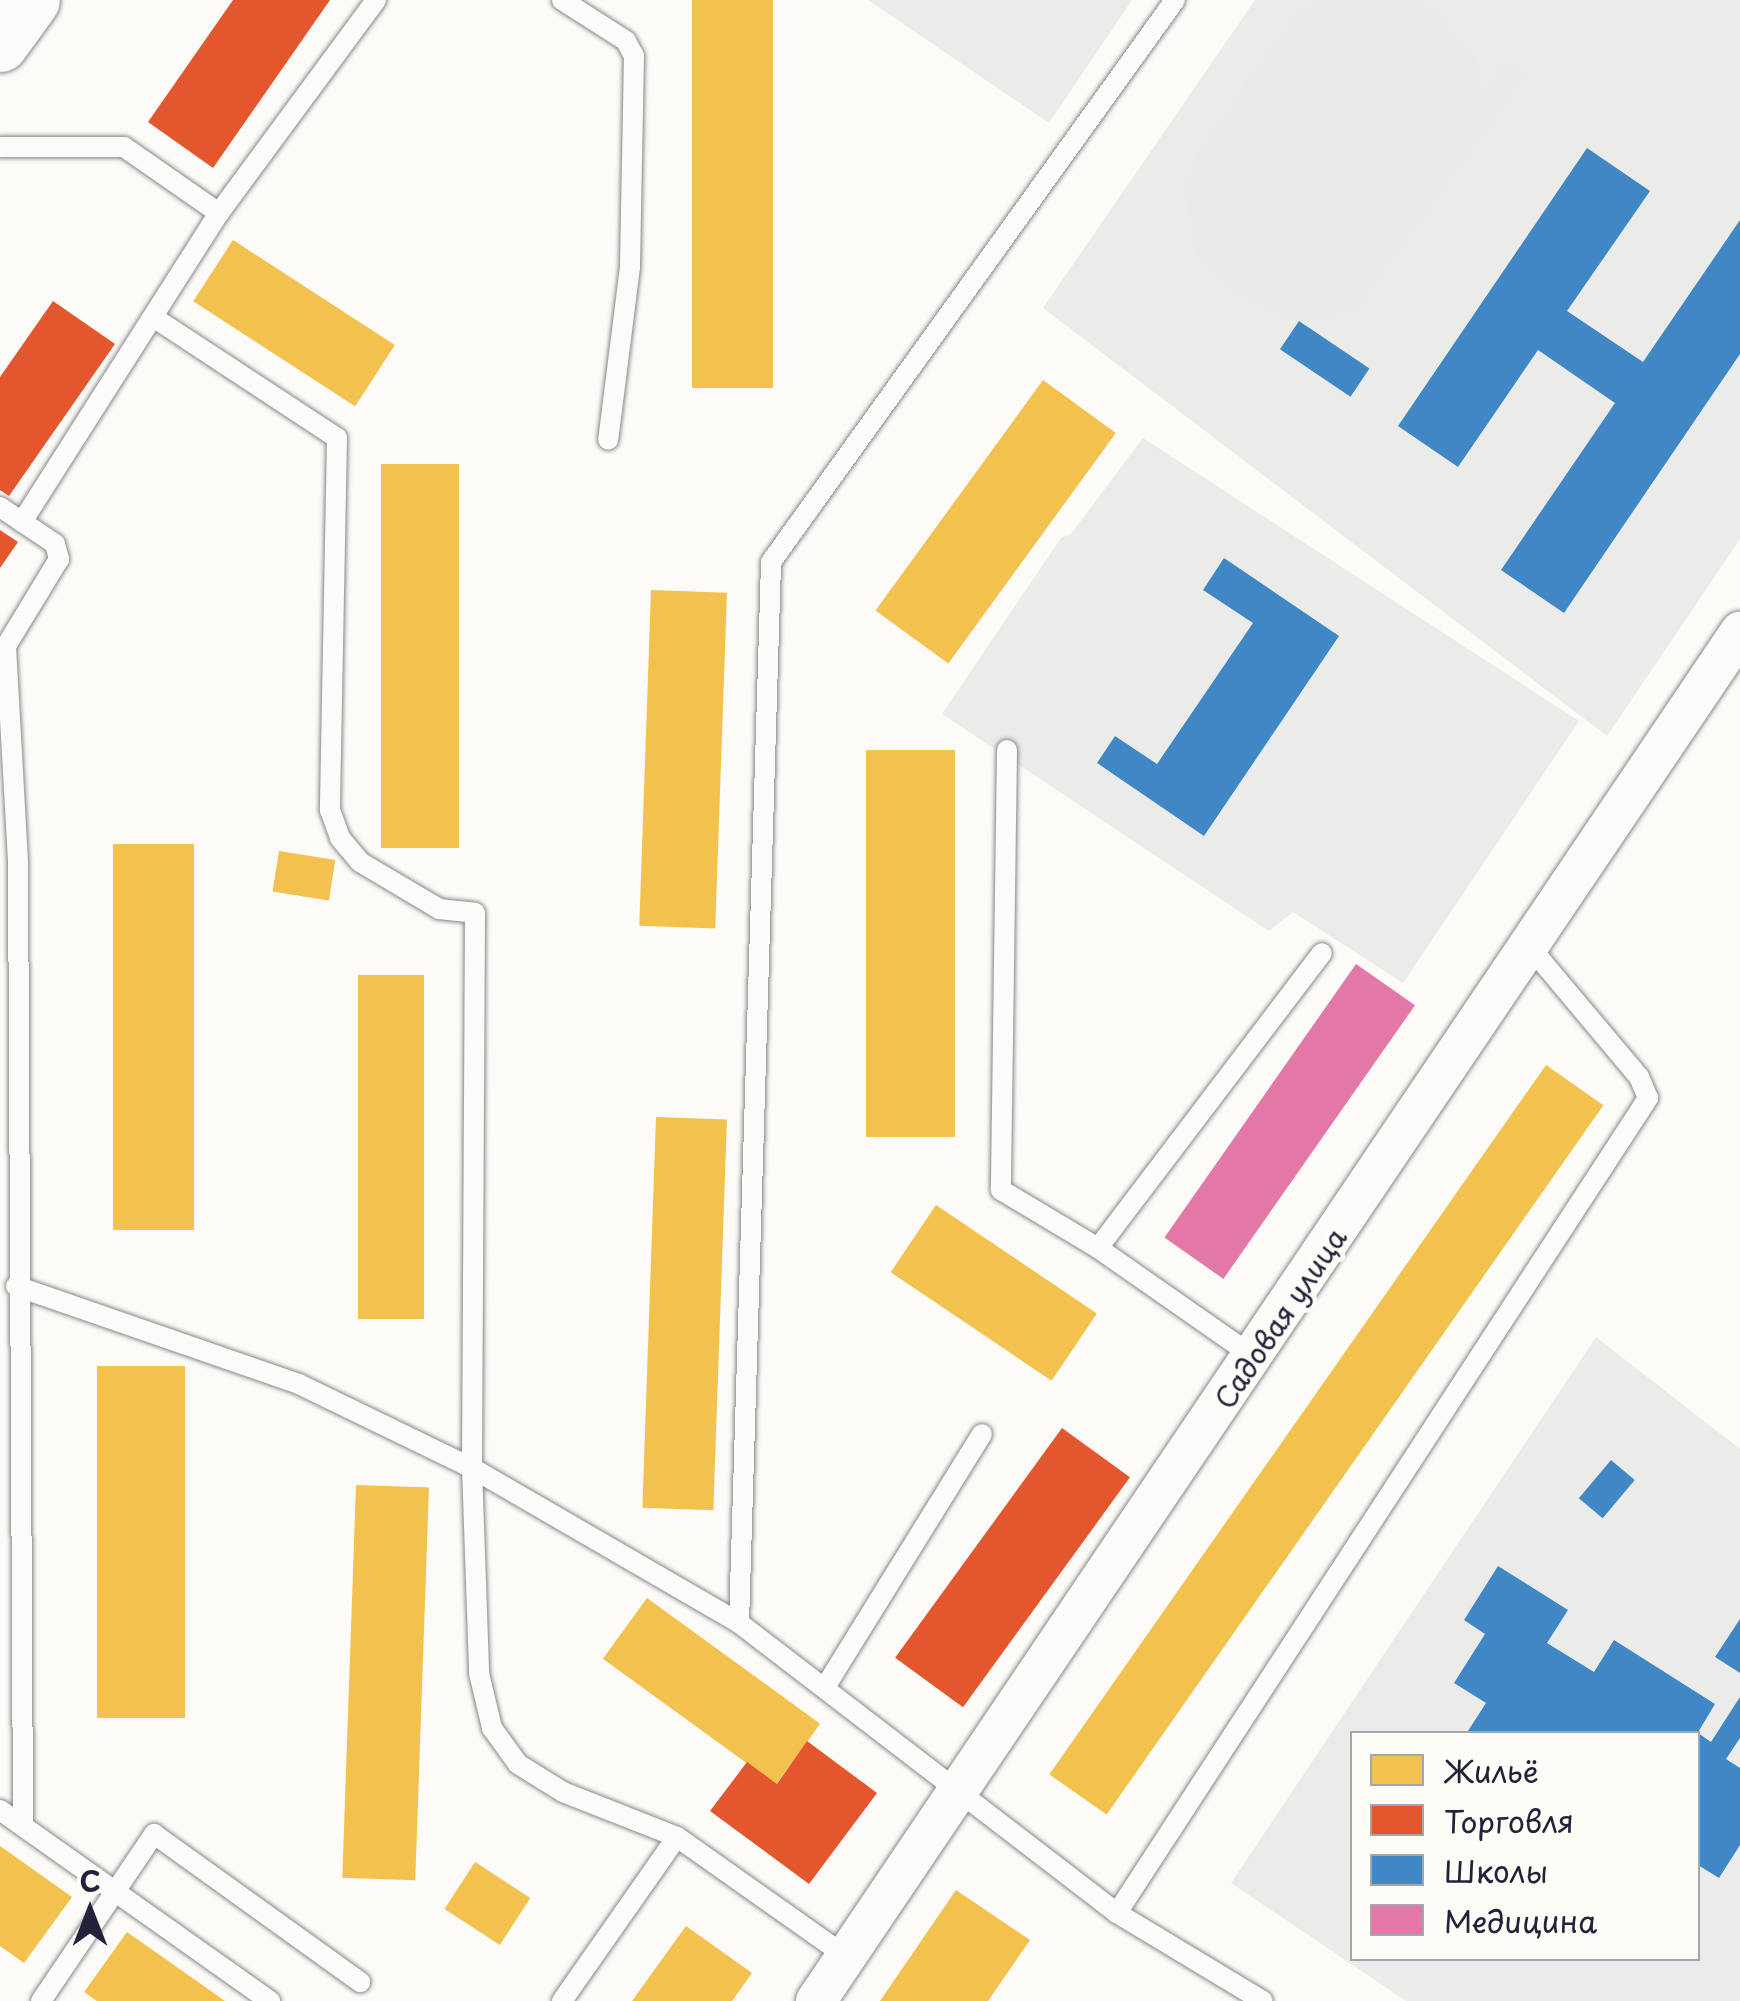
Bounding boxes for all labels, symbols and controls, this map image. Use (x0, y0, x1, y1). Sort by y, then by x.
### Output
street label: Садовая улица (1207, 1221, 1353, 1415)
legend (1350, 1731, 1700, 1961)
text: Жильё (1444, 1748, 1539, 1793)
text: Торговля (1444, 1798, 1574, 1843)
text: Школы (1444, 1848, 1548, 1893)
text: С (79, 1859, 101, 1902)
north arrow (40, 1861, 140, 1961)
text: Медицина (1444, 1898, 1597, 1943)

